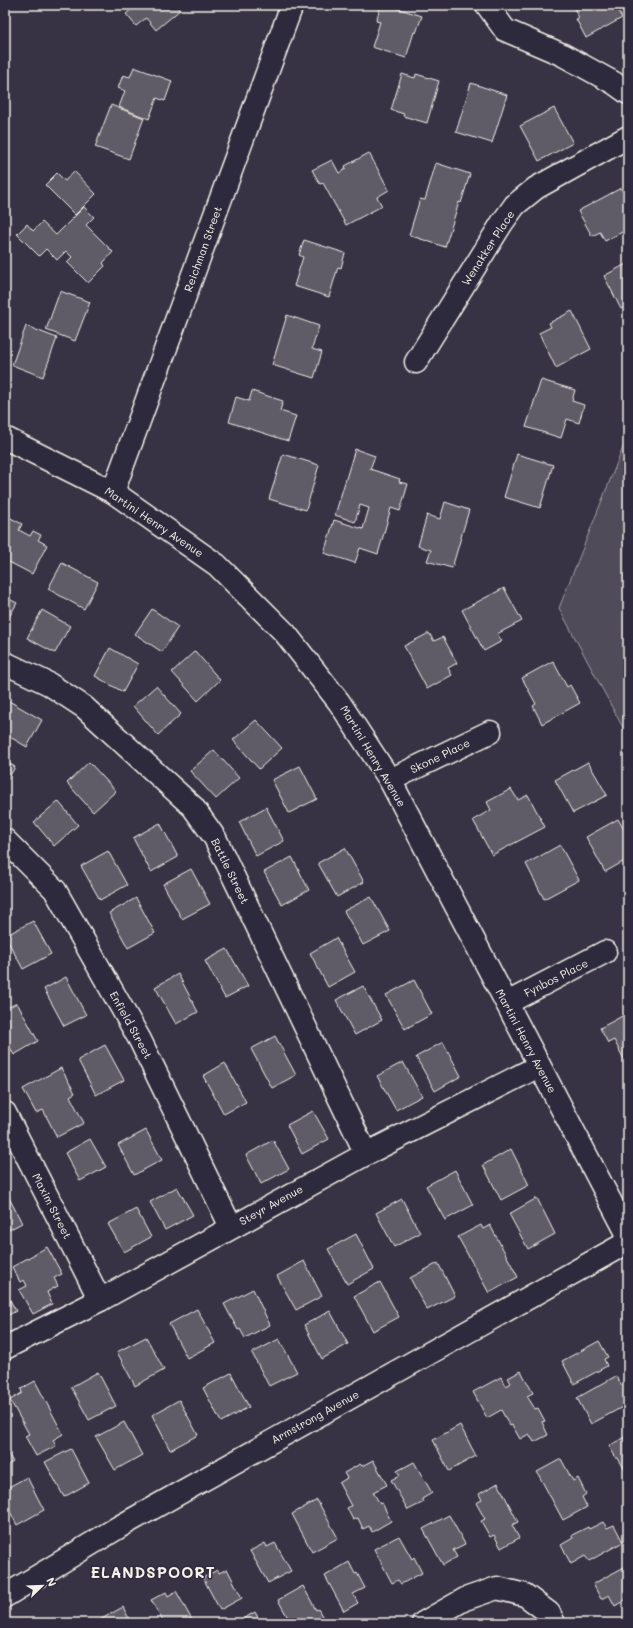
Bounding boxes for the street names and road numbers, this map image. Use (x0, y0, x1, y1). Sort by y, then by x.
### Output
street label: Reichman Street (180, 204, 225, 294)
street label: Wenakker Place (458, 207, 518, 288)
street label: Martini Henry Avenue (102, 483, 207, 560)
street label: Martini Henry Avenue (337, 702, 410, 809)
street label: Skone Place (407, 735, 472, 776)
street label: Battle Street (208, 835, 253, 906)
street label: Fynbos Place (521, 955, 591, 1000)
street label: Martini Henry Avenue (493, 986, 560, 1096)
street label: Enfield Street (107, 988, 156, 1061)
street label: Maxim Street (29, 1170, 76, 1241)
street label: Steyr Avenue (236, 1181, 305, 1228)
street label: Armstrong Avenue (268, 1386, 361, 1447)

